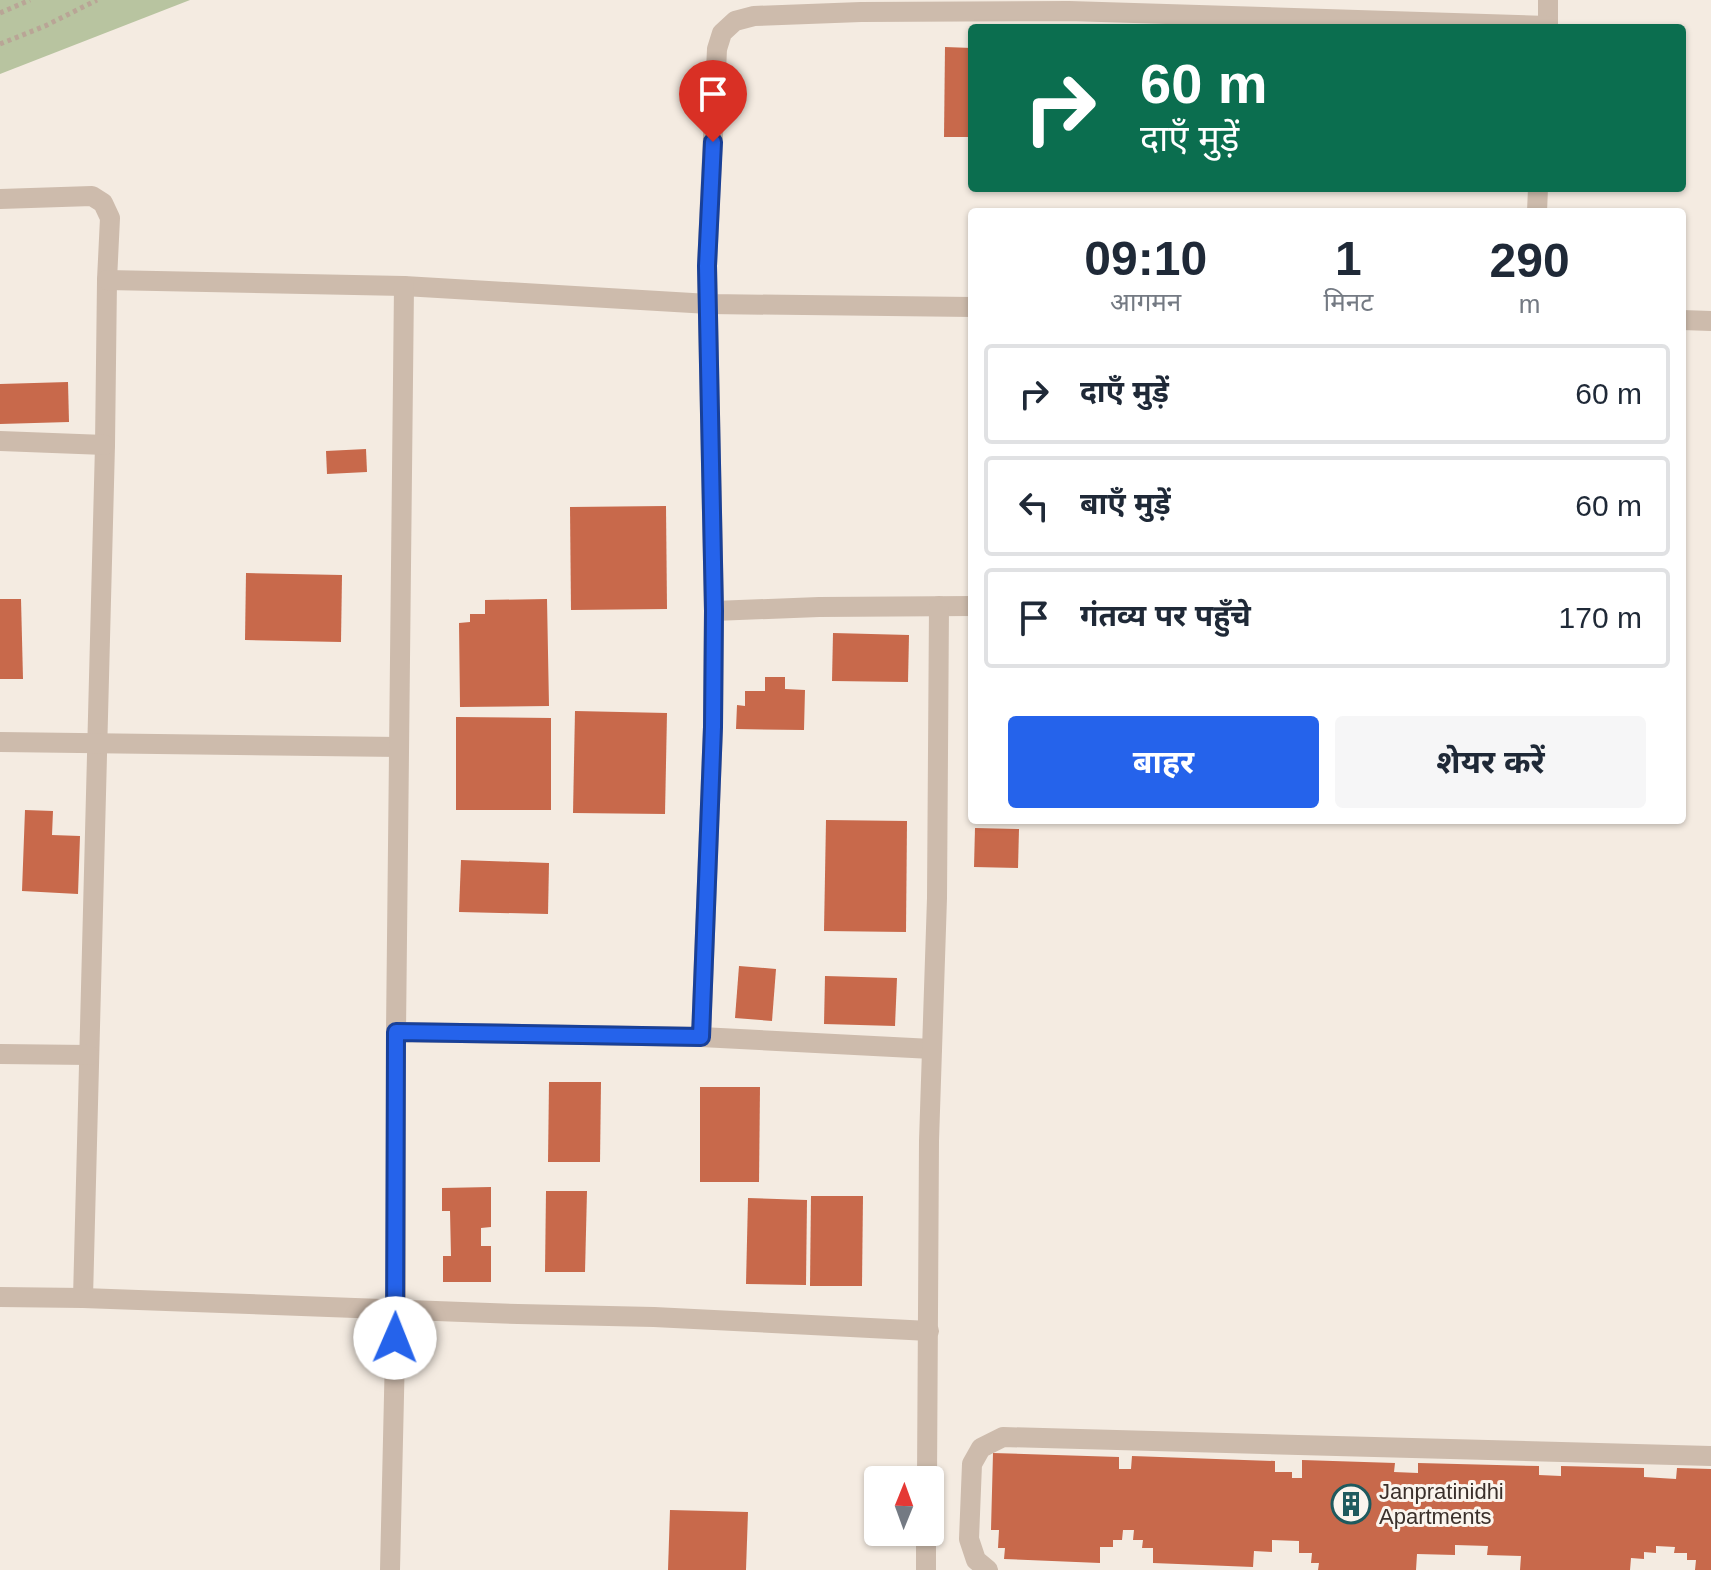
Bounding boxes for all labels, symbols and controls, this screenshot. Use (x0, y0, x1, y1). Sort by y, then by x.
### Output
text: 60 m (1140, 52, 1268, 115)
icon: right (1008, 56, 1112, 160)
pin (679, 60, 747, 142)
icon: arrive (691, 72, 735, 116)
text: दाएँ मुड़ें (1140, 118, 1239, 159)
text: 09:10 (1084, 232, 1207, 285)
text: 1 (1335, 232, 1362, 285)
text: 290 (1490, 234, 1570, 287)
text: आगमन (1110, 287, 1181, 317)
text: मिनट (1323, 287, 1373, 317)
text: m (1519, 289, 1540, 319)
icon: right (1012, 372, 1056, 416)
text: दाएँ मुड़ें (1080, 375, 1169, 408)
text: 60 m (1575, 377, 1642, 410)
icon: left (1012, 484, 1056, 528)
text: बाएँ मुड़ें (1080, 487, 1171, 520)
text: 60 m (1575, 489, 1642, 522)
icon: arrive (1012, 596, 1056, 640)
text: गंतव्य पर पहुँचे (1080, 599, 1251, 632)
text: 170 m (1559, 601, 1642, 634)
button: बाहर (1008, 716, 1319, 808)
button: शेयर करें (1335, 716, 1646, 808)
position arrow (353, 1296, 437, 1380)
north arrow (864, 1466, 944, 1546)
map controls (864, 1466, 944, 1546)
place label: Janpratinidhi Apartments (1379, 1479, 1504, 1529)
building icon: Janpratinidhi Apartments (1330, 1483, 1372, 1525)

